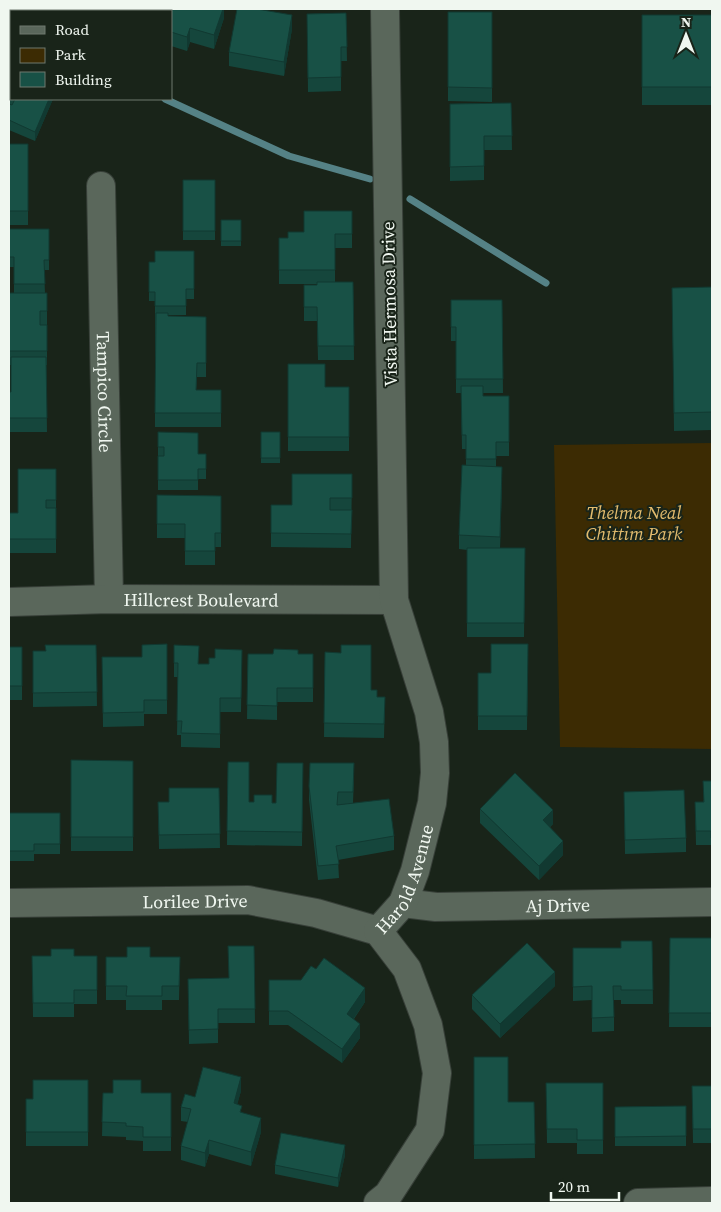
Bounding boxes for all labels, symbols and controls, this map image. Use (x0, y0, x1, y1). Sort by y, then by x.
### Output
legend (10, 10, 172, 100)
north arrow (661, 10, 711, 60)
text: N (681, 12, 691, 32)
text: Road (55, 19, 89, 40)
text: Park (55, 44, 87, 65)
text: Building (55, 69, 112, 90)
street label: Vista Hermosa Drive (375, 221, 403, 387)
street label: Tampico Circle (91, 331, 119, 453)
park label: Thelma Neal Chittim Park (586, 500, 683, 546)
street label: Hillcrest Boulevard (123, 587, 279, 612)
street label: Harold Avenue (369, 822, 439, 939)
street label: Lorilee Drive (142, 888, 248, 914)
street label: Aj Drive (525, 892, 590, 918)
scale bar (551, 1170, 618, 1202)
text: 20 m (558, 1176, 590, 1197)

